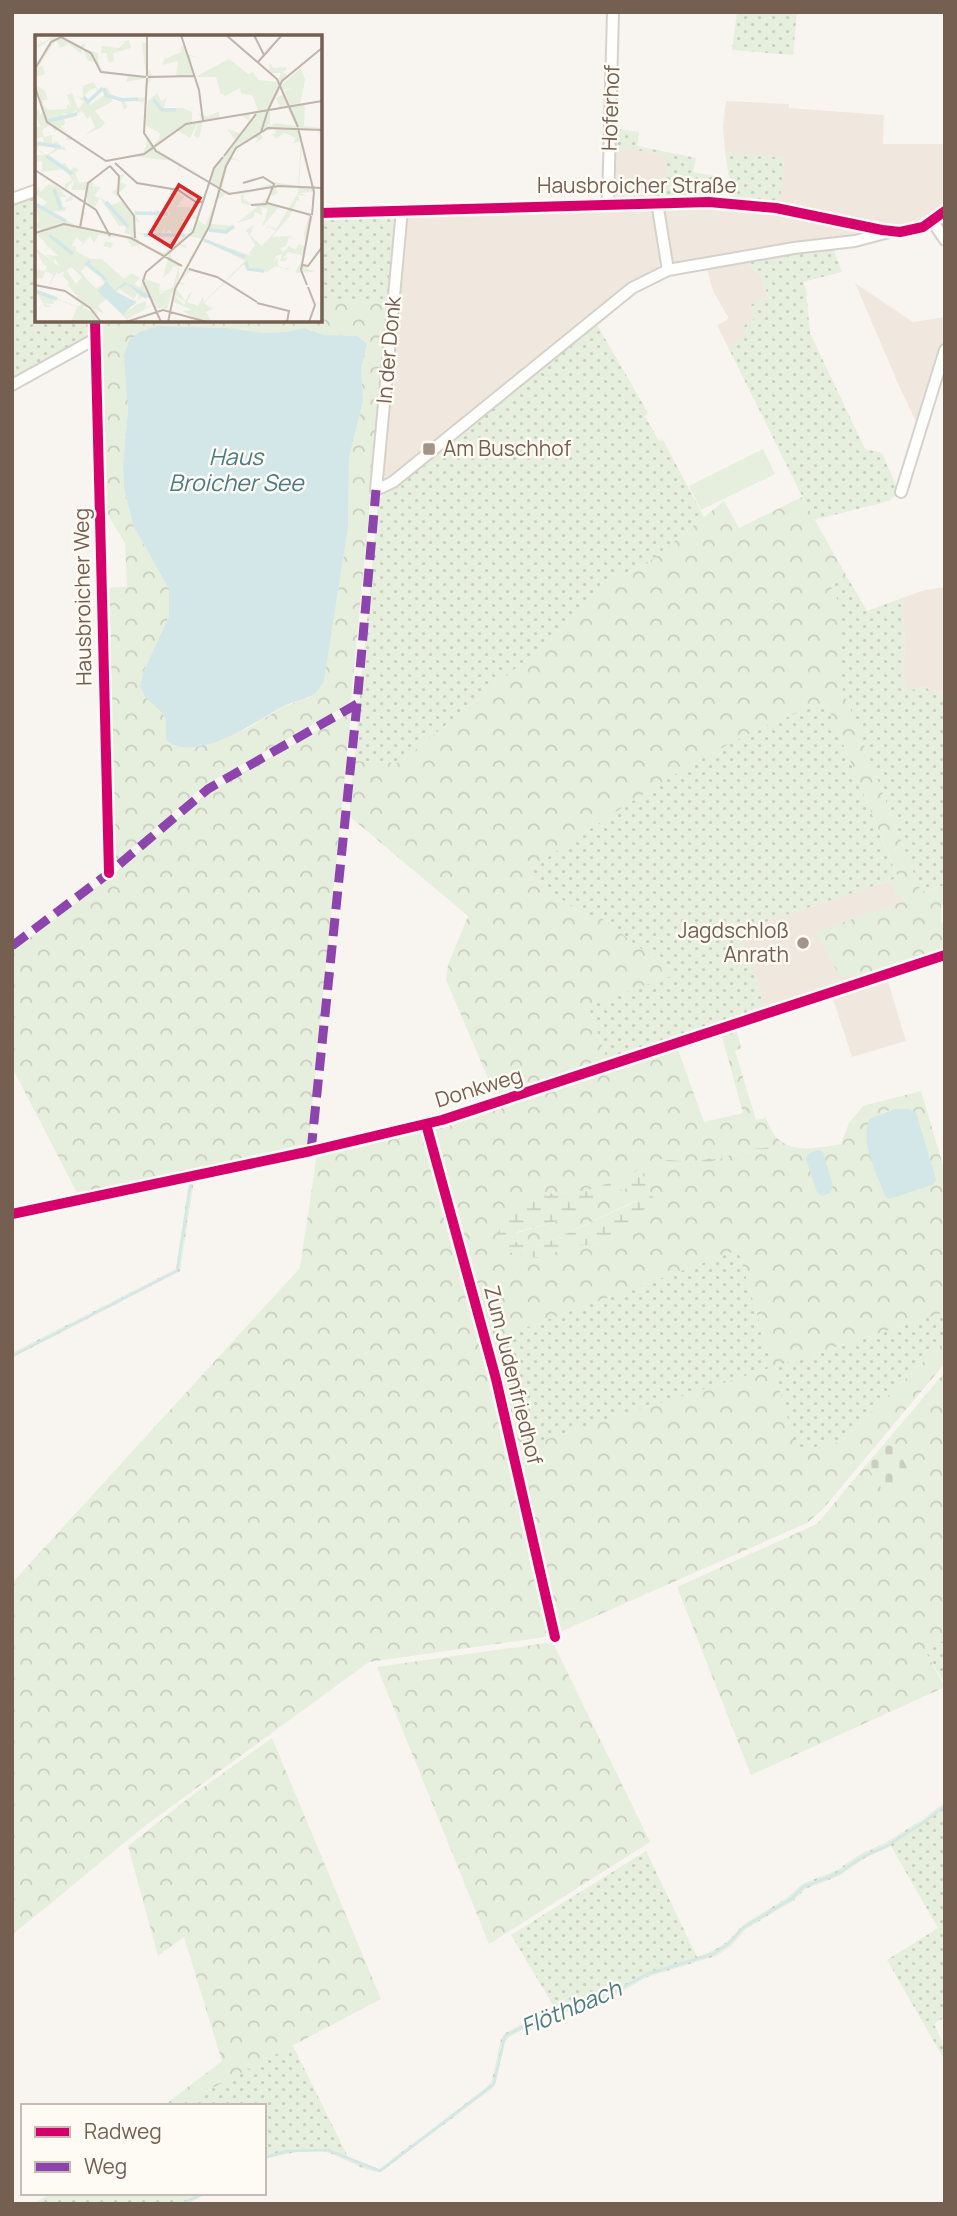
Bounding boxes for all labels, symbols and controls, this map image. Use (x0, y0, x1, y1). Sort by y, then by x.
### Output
inset map (35, 35, 322, 322)
street label: Hoferhof (595, 64, 626, 151)
street label: Hausbroicher Straße (537, 171, 737, 199)
street label: In der Donk (369, 295, 407, 405)
place label: Am Buschhof (443, 434, 572, 462)
water label: Haus Broicher See (169, 440, 305, 498)
marker: Am Buschhof (421, 441, 437, 457)
street label: Hausbroicher Weg (66, 508, 98, 686)
place label: Jagdschloß Anrath (678, 916, 789, 968)
marker: Jagdschloß Anrath (795, 935, 811, 951)
street label: Donkweg (432, 1061, 526, 1114)
street label: Zum Judenfriedhof (478, 1282, 550, 1468)
water label: Flöthbach (515, 1971, 627, 2043)
legend (21, 2104, 266, 2195)
text: Radweg (84, 2117, 162, 2145)
text: Weg (84, 2152, 127, 2180)

